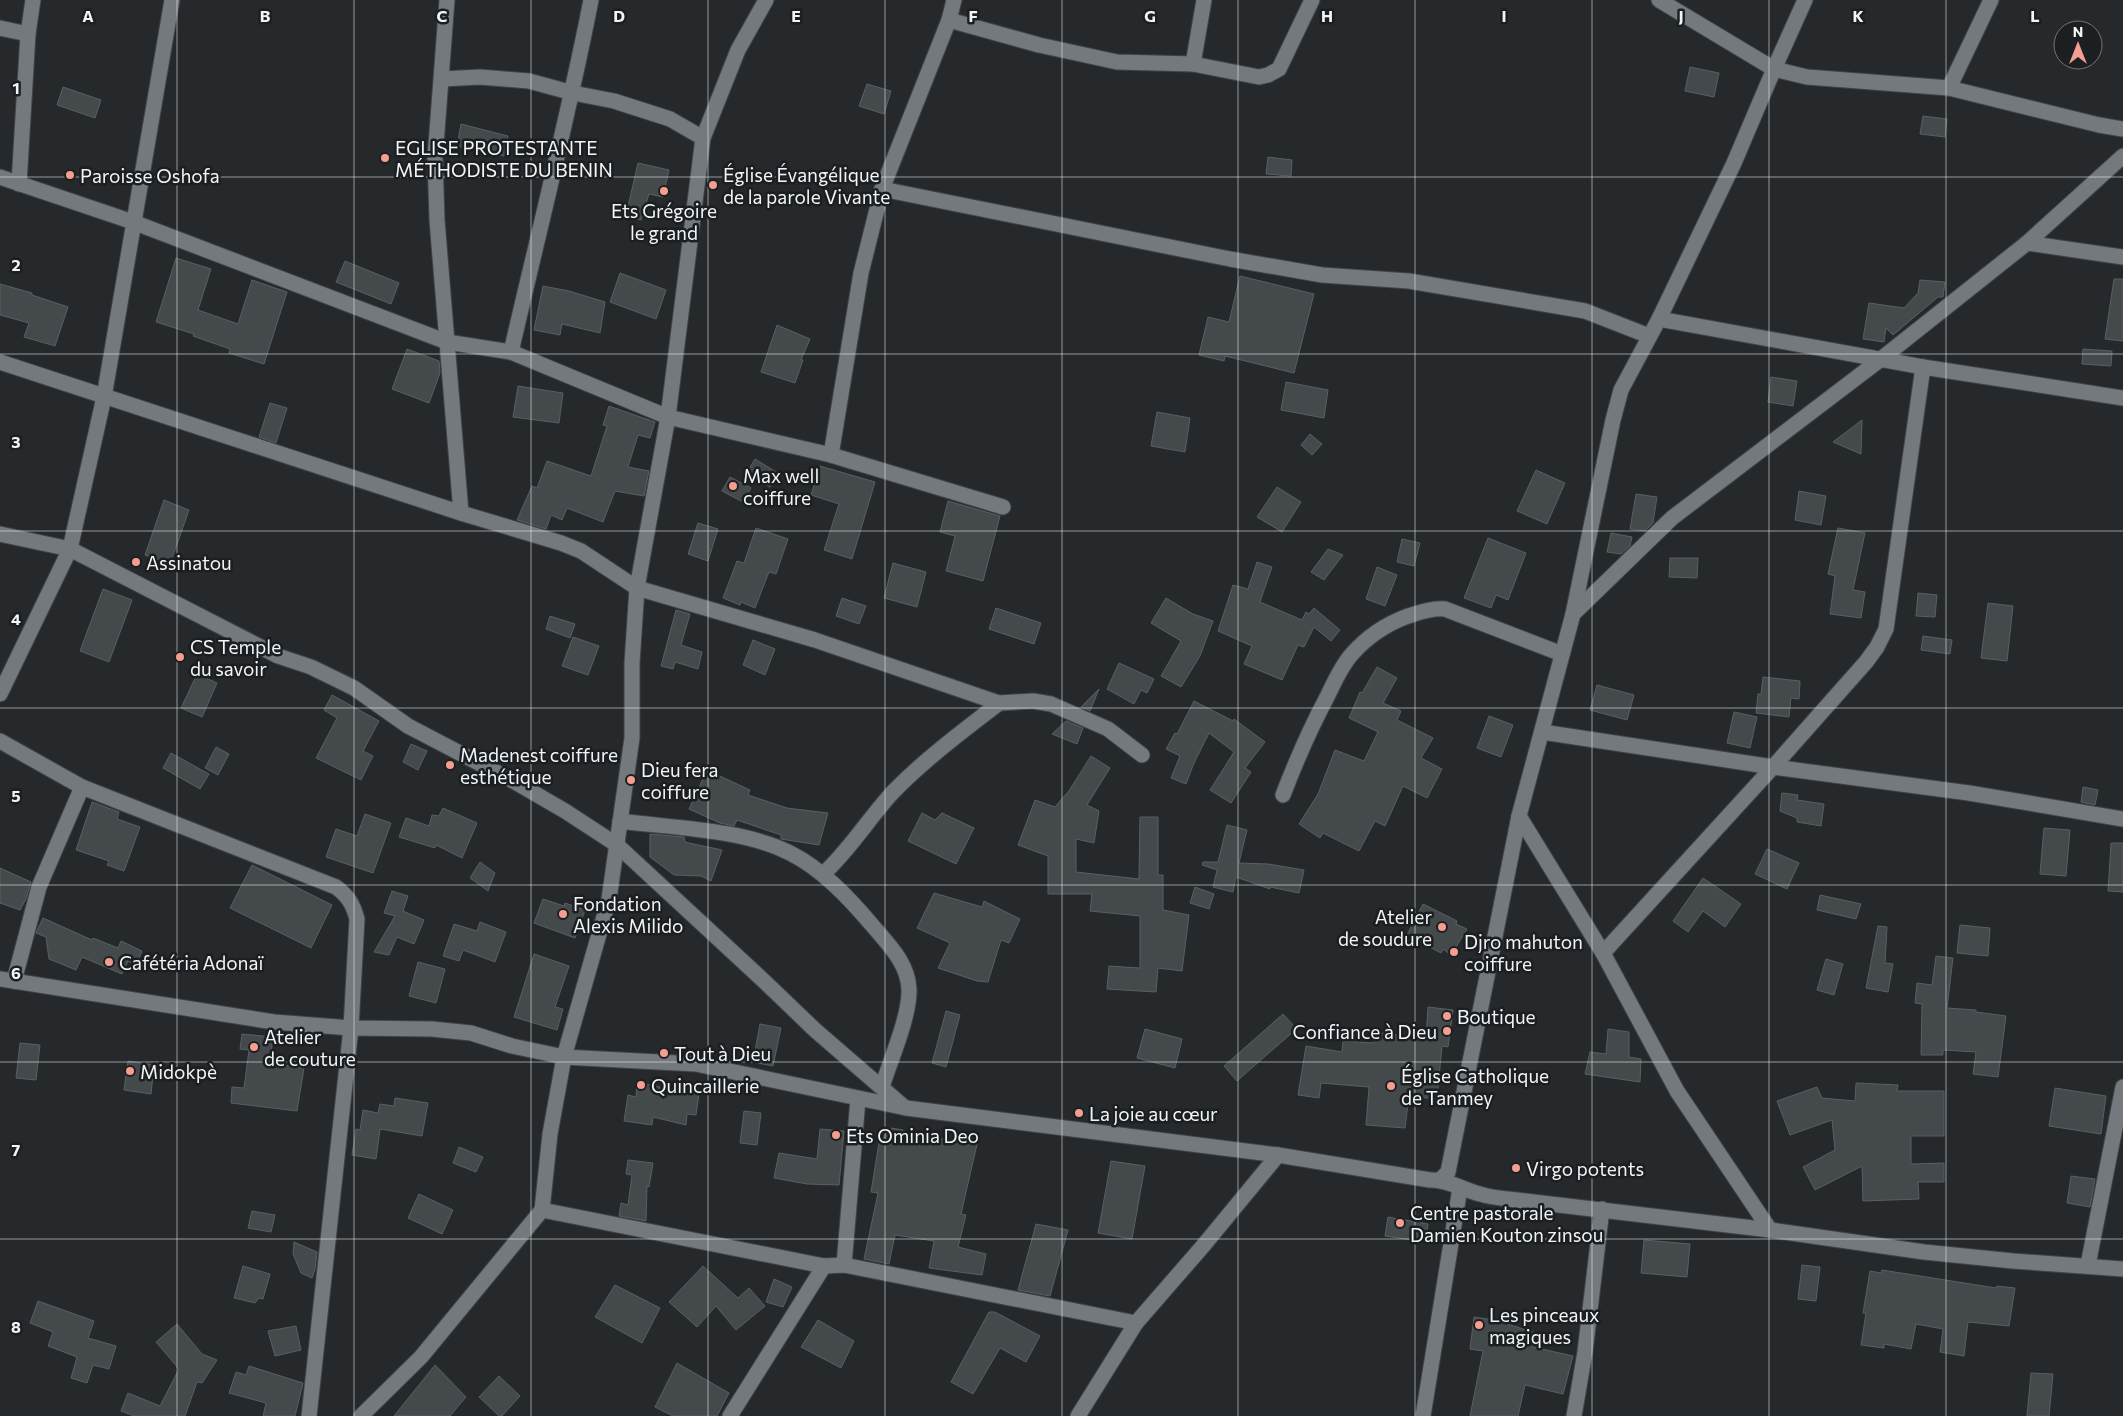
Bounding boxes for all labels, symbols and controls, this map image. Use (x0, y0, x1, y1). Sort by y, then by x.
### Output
text: A (82, 6, 94, 25)
text: B (260, 6, 271, 25)
text: C (437, 6, 448, 25)
text: D (613, 6, 625, 25)
text: E (791, 6, 801, 25)
text: F (968, 6, 978, 25)
text: G (1144, 6, 1156, 25)
text: H (1321, 6, 1333, 25)
text: I (1501, 6, 1507, 25)
text: J (1678, 6, 1684, 25)
text: K (1852, 6, 1864, 25)
text: L (2030, 6, 2040, 25)
north arrow (2053, 20, 2103, 70)
text: N (2073, 23, 2083, 40)
text: 1 (12, 78, 20, 97)
place label: EGLISE PROTESTANTE MÉTHODISTE DU BENIN (395, 136, 613, 181)
marker: EGLISE PROTESTANTE MÉTHODISTE DU BENIN (379, 152, 391, 164)
place label: Église Évangélique de la parole Vivante (723, 163, 890, 208)
place label: Paroisse Oshofa (80, 164, 220, 187)
marker: Paroisse Oshofa (64, 169, 76, 181)
marker: Église Évangélique de la parole Vivante (707, 179, 719, 191)
marker: Ets Grégoire le grand (658, 185, 670, 197)
place label: Ets Grégoire le grand (611, 199, 717, 244)
text: 2 (11, 255, 21, 274)
text: 3 (11, 432, 21, 451)
place label: Max well coiffure (743, 464, 819, 509)
marker: Max well coiffure (727, 480, 739, 492)
place label: Assinatou (146, 551, 232, 574)
marker: Assinatou (130, 556, 142, 568)
text: 4 (11, 609, 21, 628)
place label: CS Temple du savoir (190, 635, 281, 680)
marker: CS Temple du savoir (174, 651, 186, 663)
place label: Madenest coiffure esthétique (460, 743, 618, 788)
place label: Dieu fera coiffure (641, 758, 719, 803)
marker: Madenest coiffure esthétique (444, 759, 456, 771)
marker: Dieu fera coiffure (625, 774, 637, 786)
text: 5 (11, 786, 21, 805)
place label: Fondation Alexis Milido (573, 892, 683, 937)
place label: Atelier de soudure (1338, 905, 1432, 950)
marker: Fondation Alexis Milido (557, 908, 569, 920)
marker: Atelier de soudure (1436, 921, 1448, 933)
place label: Djro mahuton coiffure (1464, 930, 1583, 975)
marker: Djro mahuton coiffure (1448, 946, 1460, 958)
place label: Cafétéria Adonaï (119, 951, 264, 974)
marker: Cafétéria Adonaï (103, 956, 115, 968)
text: 6 (11, 963, 21, 982)
place label: Boutique (1457, 1005, 1536, 1028)
marker: Boutique (1441, 1010, 1453, 1022)
place label: Confiance à Dieu (1292, 1020, 1437, 1043)
place label: Atelier de couture (264, 1025, 356, 1070)
marker: Confiance à Dieu (1441, 1025, 1453, 1037)
marker: Atelier de couture (248, 1041, 260, 1053)
place label: Tout à Dieu (674, 1042, 771, 1065)
marker: Tout à Dieu (658, 1047, 670, 1059)
place label: Midokpè (140, 1060, 217, 1083)
place label: Église Catholique de Tanmey (1401, 1064, 1549, 1109)
marker: Midokpè (124, 1065, 136, 1077)
place label: Quincaillerie (651, 1074, 759, 1097)
marker: Quincaillerie (635, 1079, 647, 1091)
marker: Église Catholique de Tanmey (1385, 1080, 1397, 1092)
place label: La joie au cœur (1089, 1102, 1218, 1125)
marker: La joie au cœur (1073, 1107, 1085, 1119)
place label: Ets Ominia Deo (846, 1124, 979, 1147)
marker: Ets Ominia Deo (830, 1129, 842, 1141)
text: 7 (12, 1140, 21, 1159)
place label: Virgo potents (1526, 1157, 1644, 1180)
marker: Virgo potents (1510, 1162, 1522, 1174)
place label: Centre pastorale Damien Kouton zinsou (1410, 1201, 1603, 1246)
marker: Centre pastorale Damien Kouton zinsou (1394, 1217, 1406, 1229)
place label: Les pinceaux magiques (1489, 1303, 1599, 1348)
text: 8 (11, 1317, 21, 1336)
marker: Les pinceaux magiques (1473, 1319, 1485, 1331)

